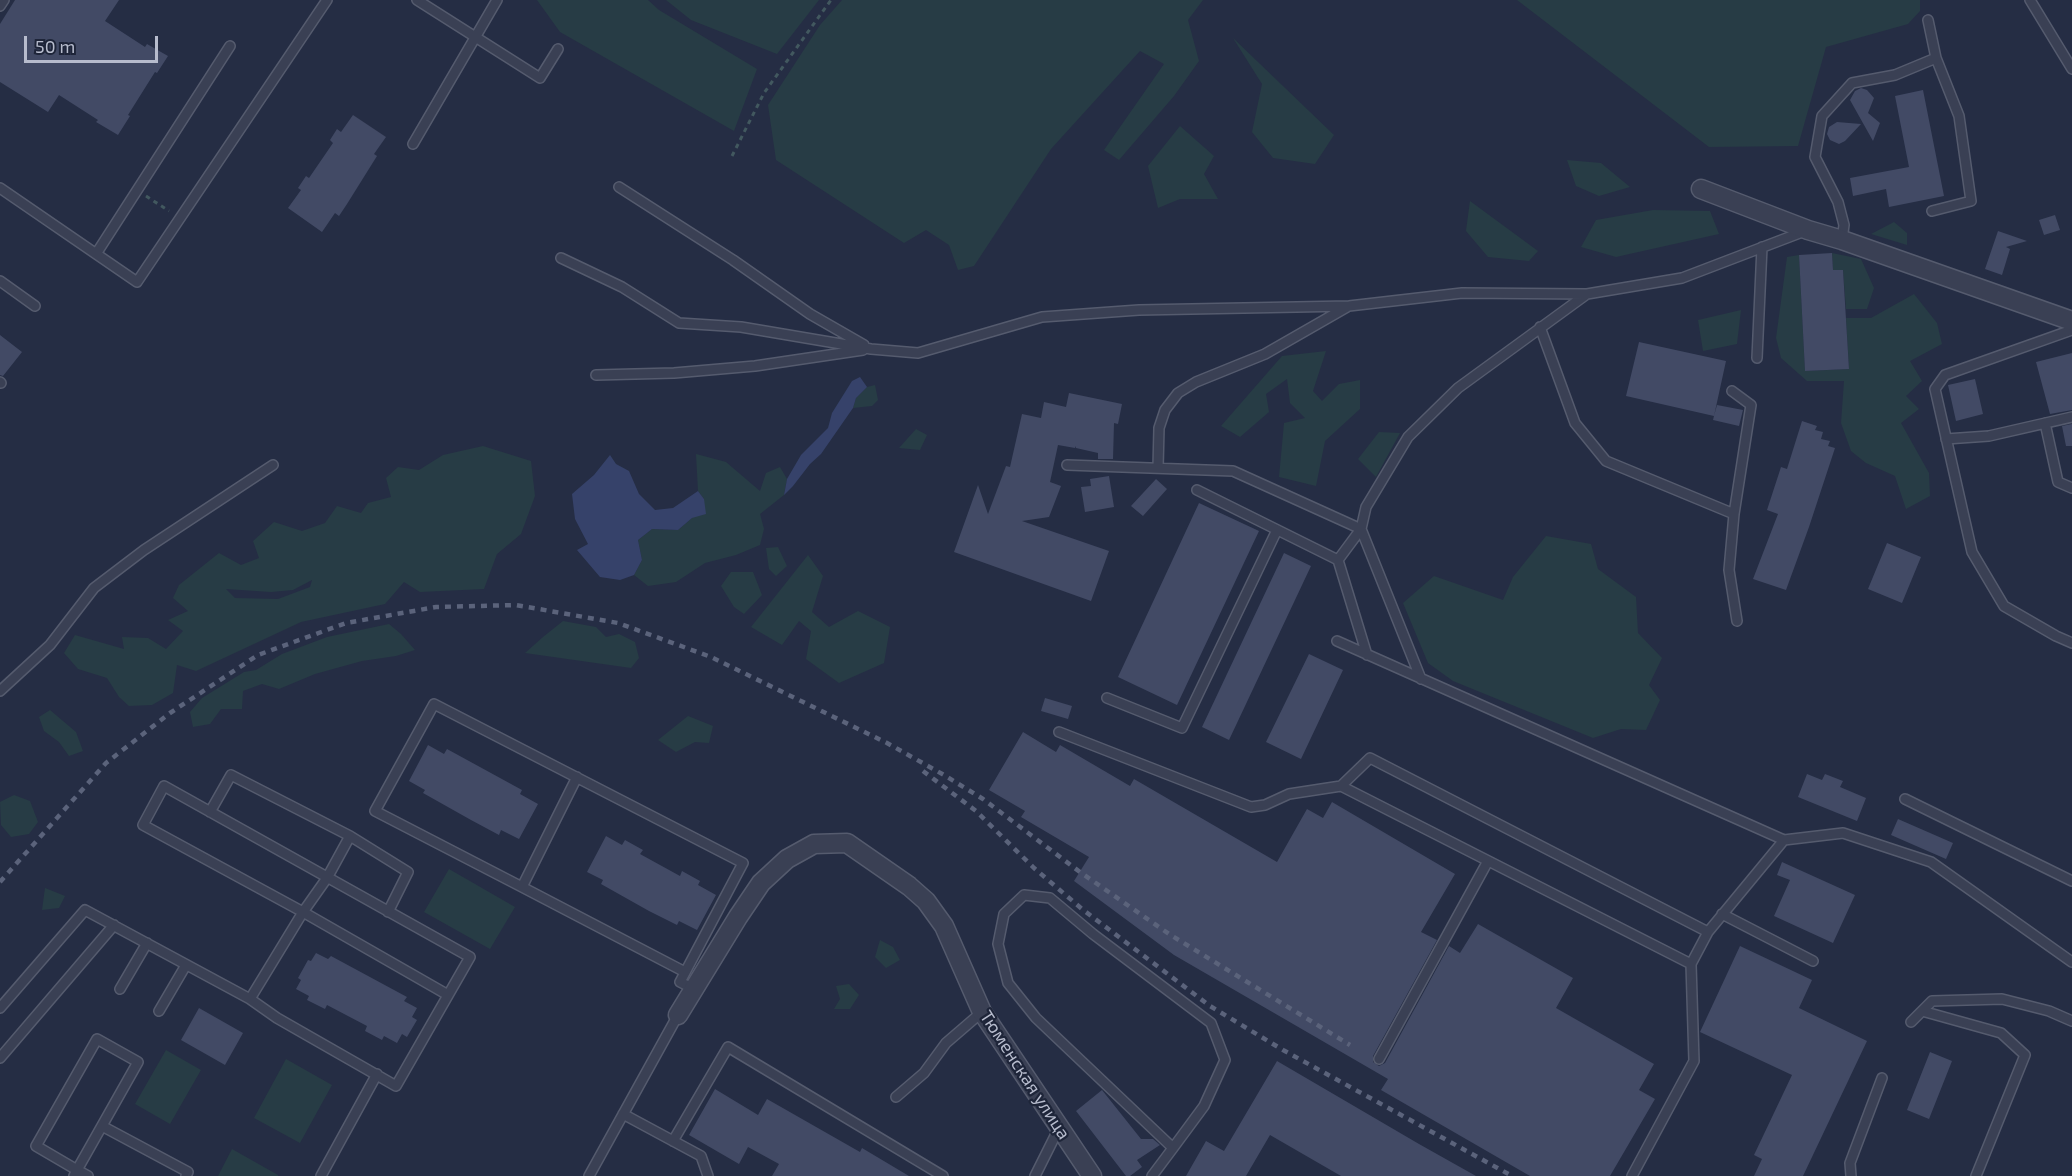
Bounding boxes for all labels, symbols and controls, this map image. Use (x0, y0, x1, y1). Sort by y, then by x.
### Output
scale bar (27, 24, 160, 62)
text: 50 m (35, 35, 75, 57)
street label: Тюменская улица (975, 1006, 1075, 1144)

